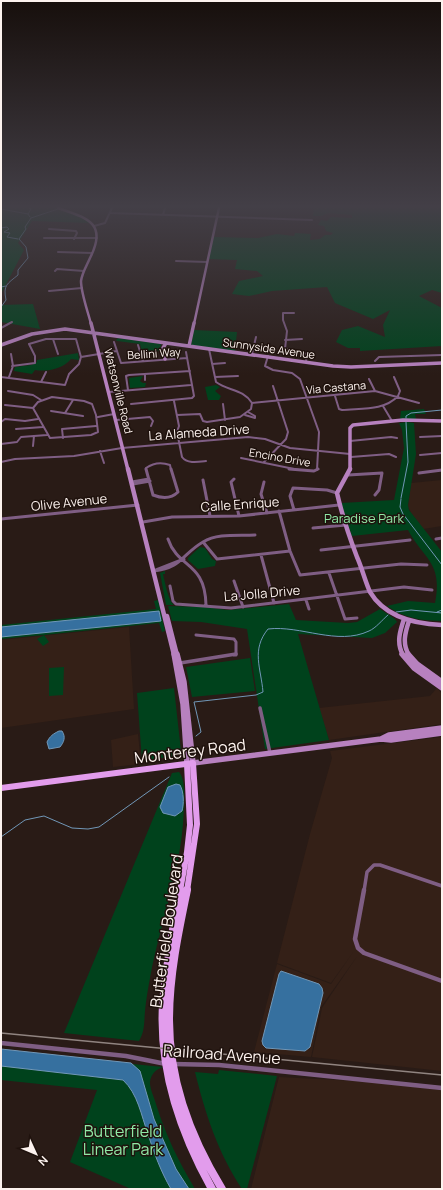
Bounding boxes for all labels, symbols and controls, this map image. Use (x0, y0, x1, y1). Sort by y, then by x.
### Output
street label: Sunnyside Avenue (222, 334, 317, 362)
street label: Bellini Way (127, 344, 181, 362)
street label: Watsonville Road (101, 347, 137, 435)
street label: Via Castana (305, 377, 367, 397)
street label: La Alameda Drive (148, 419, 251, 445)
street label: Encino Drive (248, 444, 312, 470)
street label: Olive Avenue (30, 489, 108, 515)
street label: Calle Enrique (200, 492, 280, 516)
park label: Paradise Park (324, 509, 405, 527)
street label: La Jolla Drive (223, 581, 301, 605)
street label: Monterey Road (133, 733, 247, 769)
street label: Butterfield Boulevard (144, 853, 188, 1009)
street label: Railroad Avenue (162, 1039, 282, 1069)
park label: Butterfield Linear Park (83, 1120, 164, 1160)
north arrow (16, 1134, 56, 1174)
text: N (35, 1153, 52, 1169)

